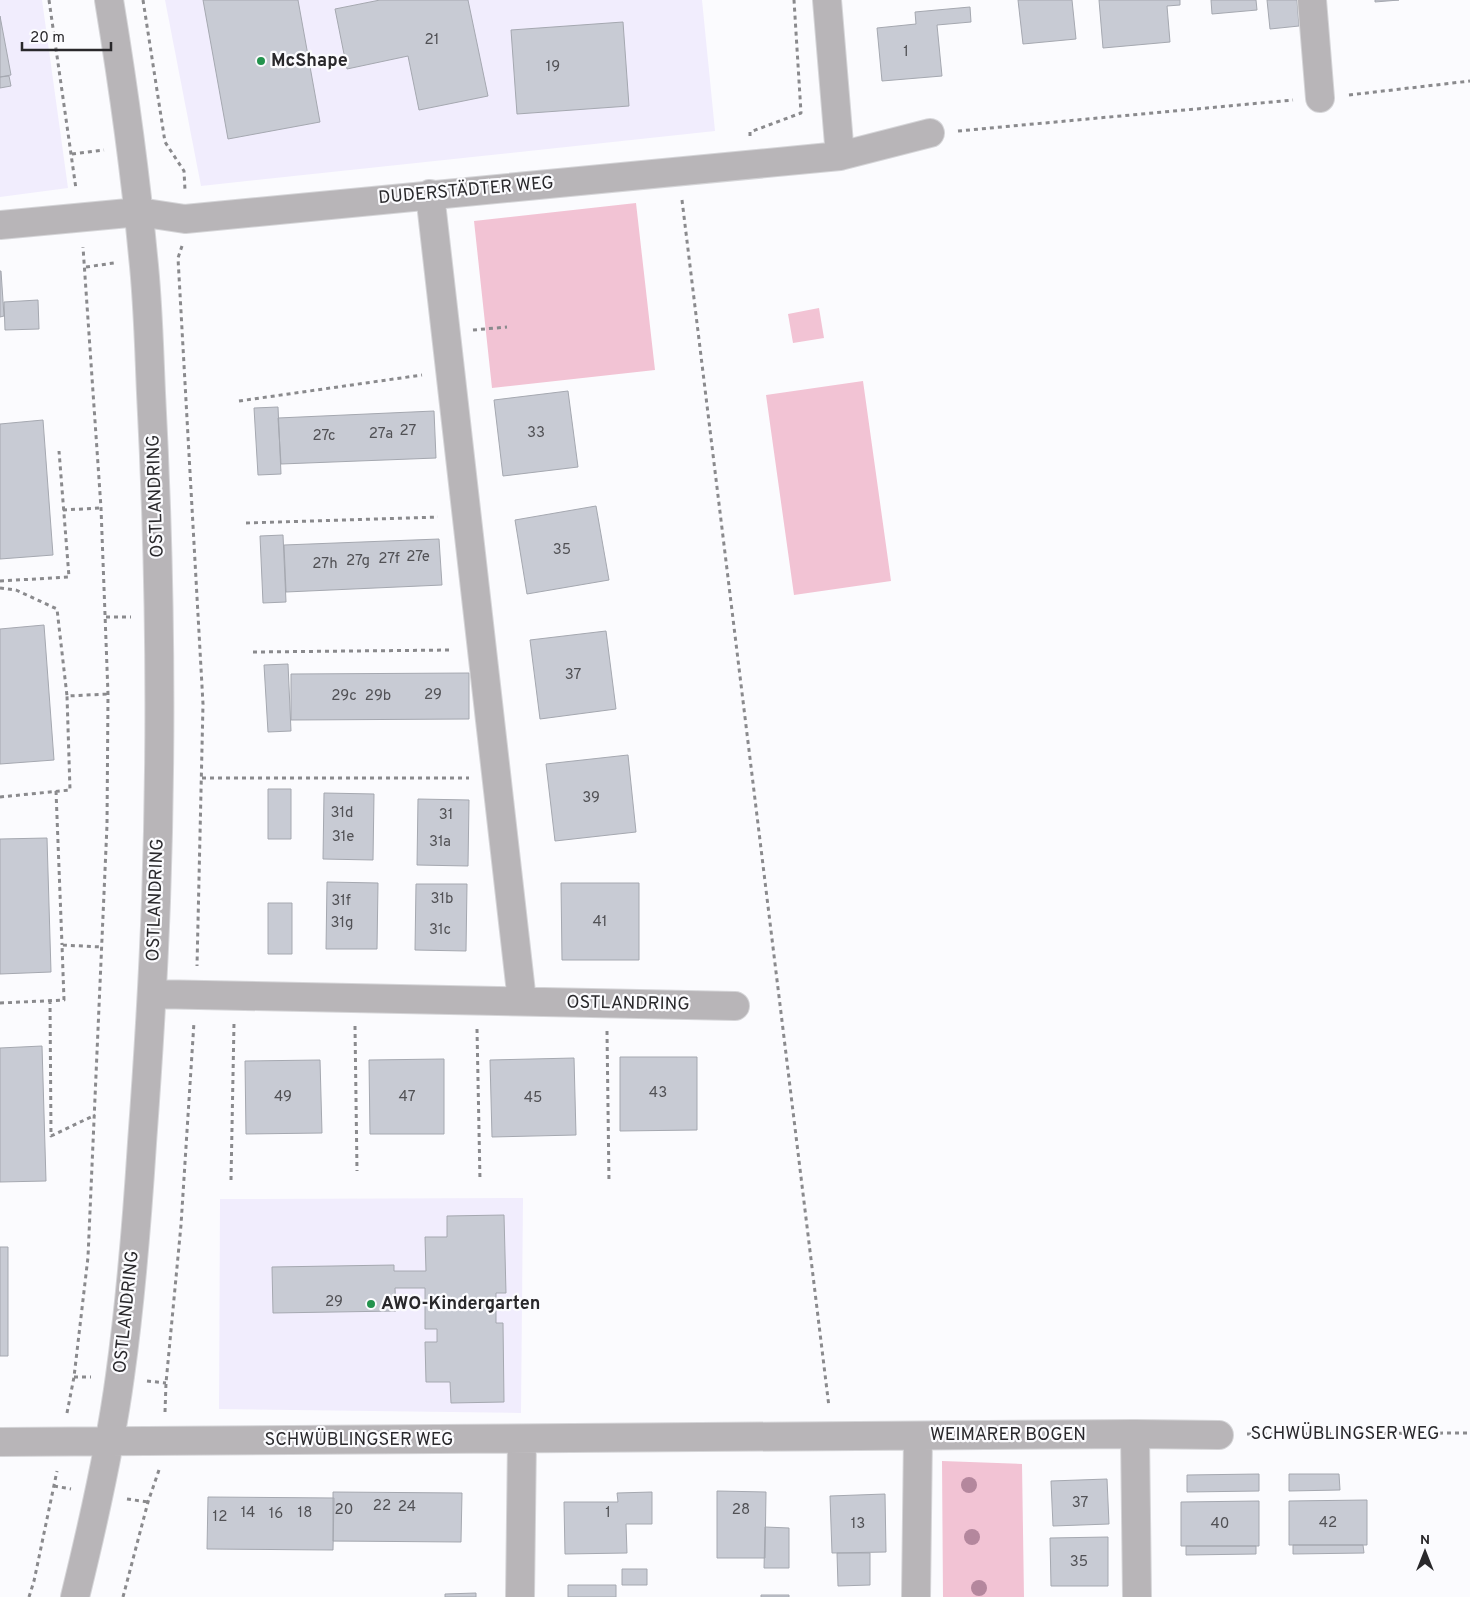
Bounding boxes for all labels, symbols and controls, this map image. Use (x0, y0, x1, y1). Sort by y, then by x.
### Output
scale bar (22, 20, 111, 52)
text: 20 m (30, 29, 65, 48)
house number: 21 (425, 31, 439, 50)
house number: 1 (903, 43, 909, 62)
place label: McShape (271, 50, 348, 73)
marker: McShape (255, 55, 267, 67)
house number: 19 (546, 58, 560, 77)
street label: DUDERSTÄDTER WEG (377, 170, 555, 210)
house number: 27 (400, 422, 417, 441)
house number: 33 (527, 424, 545, 443)
house number: 27a (369, 425, 393, 444)
house number: 27c (312, 427, 336, 446)
street label: OSTLANDRING (142, 434, 170, 558)
house number: 35 (553, 541, 571, 560)
house number: 27e (406, 548, 430, 567)
house number: 27f (378, 550, 400, 569)
house number: 27g (346, 552, 370, 571)
house number: 27h (312, 555, 338, 574)
house number: 37 (565, 666, 582, 685)
house number: 29 (424, 686, 442, 705)
house number: 29c (331, 687, 357, 706)
house number: 29b (365, 687, 391, 706)
house number: 39 (582, 789, 600, 808)
house number: 31d (330, 804, 354, 823)
house number: 31 (439, 806, 453, 825)
house number: 31e (332, 828, 354, 847)
house number: 31a (429, 833, 451, 852)
street label: OSTLANDRING (142, 838, 170, 962)
house number: 31b (430, 890, 454, 909)
house number: 31f (331, 892, 351, 911)
house number: 41 (593, 913, 607, 932)
house number: 31g (330, 914, 354, 933)
house number: 31c (429, 921, 451, 940)
street label: OSTLANDRING (566, 991, 690, 1017)
house number: 43 (649, 1084, 667, 1103)
house number: 49 (274, 1088, 292, 1107)
house number: 47 (399, 1088, 416, 1107)
house number: 45 (524, 1089, 542, 1108)
street label: OSTLANDRING (109, 1250, 145, 1374)
house number: 29 (325, 1293, 343, 1312)
place label: AWO-Kindergarten (381, 1293, 541, 1316)
marker: AWO-Kindergarten (365, 1298, 377, 1310)
street label: SCHWÜBLINGSER WEG (1251, 1421, 1439, 1446)
street label: WEIMARER BOGEN (930, 1424, 1086, 1447)
street label: SCHWÜBLINGSER WEG (265, 1427, 453, 1452)
house number: 37 (1072, 1494, 1089, 1513)
house number: 22 (373, 1497, 391, 1516)
house number: 24 (398, 1498, 416, 1517)
house number: 20 (335, 1501, 353, 1520)
house number: 28 (732, 1501, 750, 1520)
house number: 14 (241, 1504, 255, 1523)
house number: 18 (298, 1504, 312, 1523)
house number: 1 (605, 1504, 611, 1523)
house number: 16 (269, 1505, 283, 1524)
house number: 12 (213, 1508, 227, 1527)
house number: 42 (1319, 1514, 1337, 1533)
house number: 13 (851, 1515, 865, 1534)
house number: 40 (1211, 1515, 1229, 1534)
north arrow (1400, 1527, 1450, 1577)
text: N (1420, 1532, 1430, 1549)
house number: 35 (1070, 1553, 1088, 1572)

